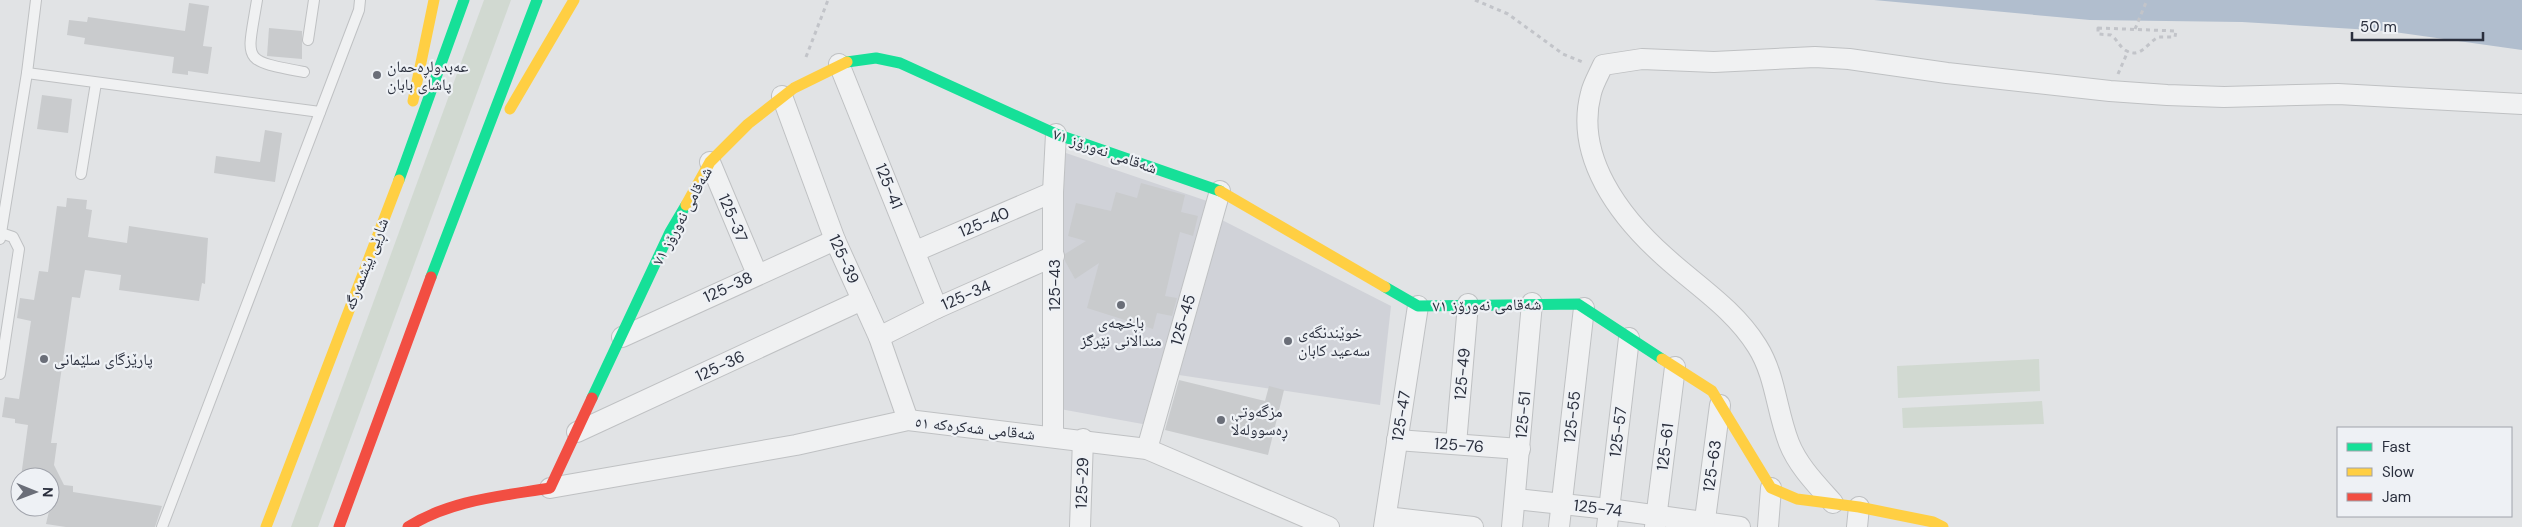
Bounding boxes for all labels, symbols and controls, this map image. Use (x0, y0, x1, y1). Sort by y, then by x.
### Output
scale bar (2352, 10, 2483, 42)
text: 50 m (2360, 17, 2397, 37)
place label: عەبدولڕەحمان پاشای بابان (387, 56, 468, 95)
marker: عەبدولڕەحمان پاشای بابان (371, 69, 383, 81)
street label: شەقامی نەورۆز ٧١ (1050, 123, 1160, 179)
street label: 125-41 (870, 160, 908, 212)
street label: شەقامی نەورۆز ٧١ (647, 163, 717, 269)
street label: 125-37 (713, 191, 753, 245)
street label: 125-40 (955, 202, 1013, 242)
street label: شاڕێی پێشمەرگە (339, 215, 395, 314)
street label: 125-39 (824, 231, 864, 287)
street label: 125-43 (1044, 259, 1065, 311)
street label: 125-38 (700, 267, 756, 307)
street label: 125-34 (938, 275, 994, 315)
street label: 125-45 (1166, 292, 1200, 348)
street label: شەقامی نەورۆز ٧١ (1432, 294, 1542, 316)
marker: باخچەی منداڵانی نێرگز (1115, 299, 1127, 311)
place label: باخچەی منداڵانی نێرگز (1079, 312, 1162, 351)
place label: خوێندنگەی سەعید کابان (1298, 322, 1370, 361)
marker: خوێندنگەی سەعید کابان (1282, 335, 1294, 347)
street label: 125-36 (692, 345, 748, 387)
street label: 125-49 (1449, 347, 1475, 401)
place label: پارێزگای سلێمانی (54, 349, 153, 370)
marker: پارێزگای سلێمانی (38, 353, 50, 365)
street label: 125-47 (1387, 389, 1415, 443)
street label: 125-51 (1510, 390, 1536, 440)
street label: 125-55 (1559, 390, 1585, 444)
place label: مزگەوتی ڕەسوولەڵا (1231, 401, 1288, 442)
street label: 125-57 (1604, 406, 1632, 458)
street label: شەقامی شەکرەکە ٥١ (914, 411, 1036, 445)
marker: مزگەوتی ڕەسوولەڵا (1215, 414, 1227, 426)
street label: 125-61 (1652, 422, 1678, 472)
legend (2337, 427, 2512, 517)
street label: 125-76 (1433, 433, 1485, 457)
text: Fast (2382, 437, 2411, 457)
street label: 125-63 (1698, 439, 1726, 493)
street label: 125-29 (1071, 457, 1093, 509)
text: Slow (2382, 462, 2415, 482)
north arrow (10, 467, 60, 517)
text: N (39, 487, 57, 497)
text: Jam (2382, 487, 2411, 507)
street label: 125-74 (1572, 495, 1624, 521)

